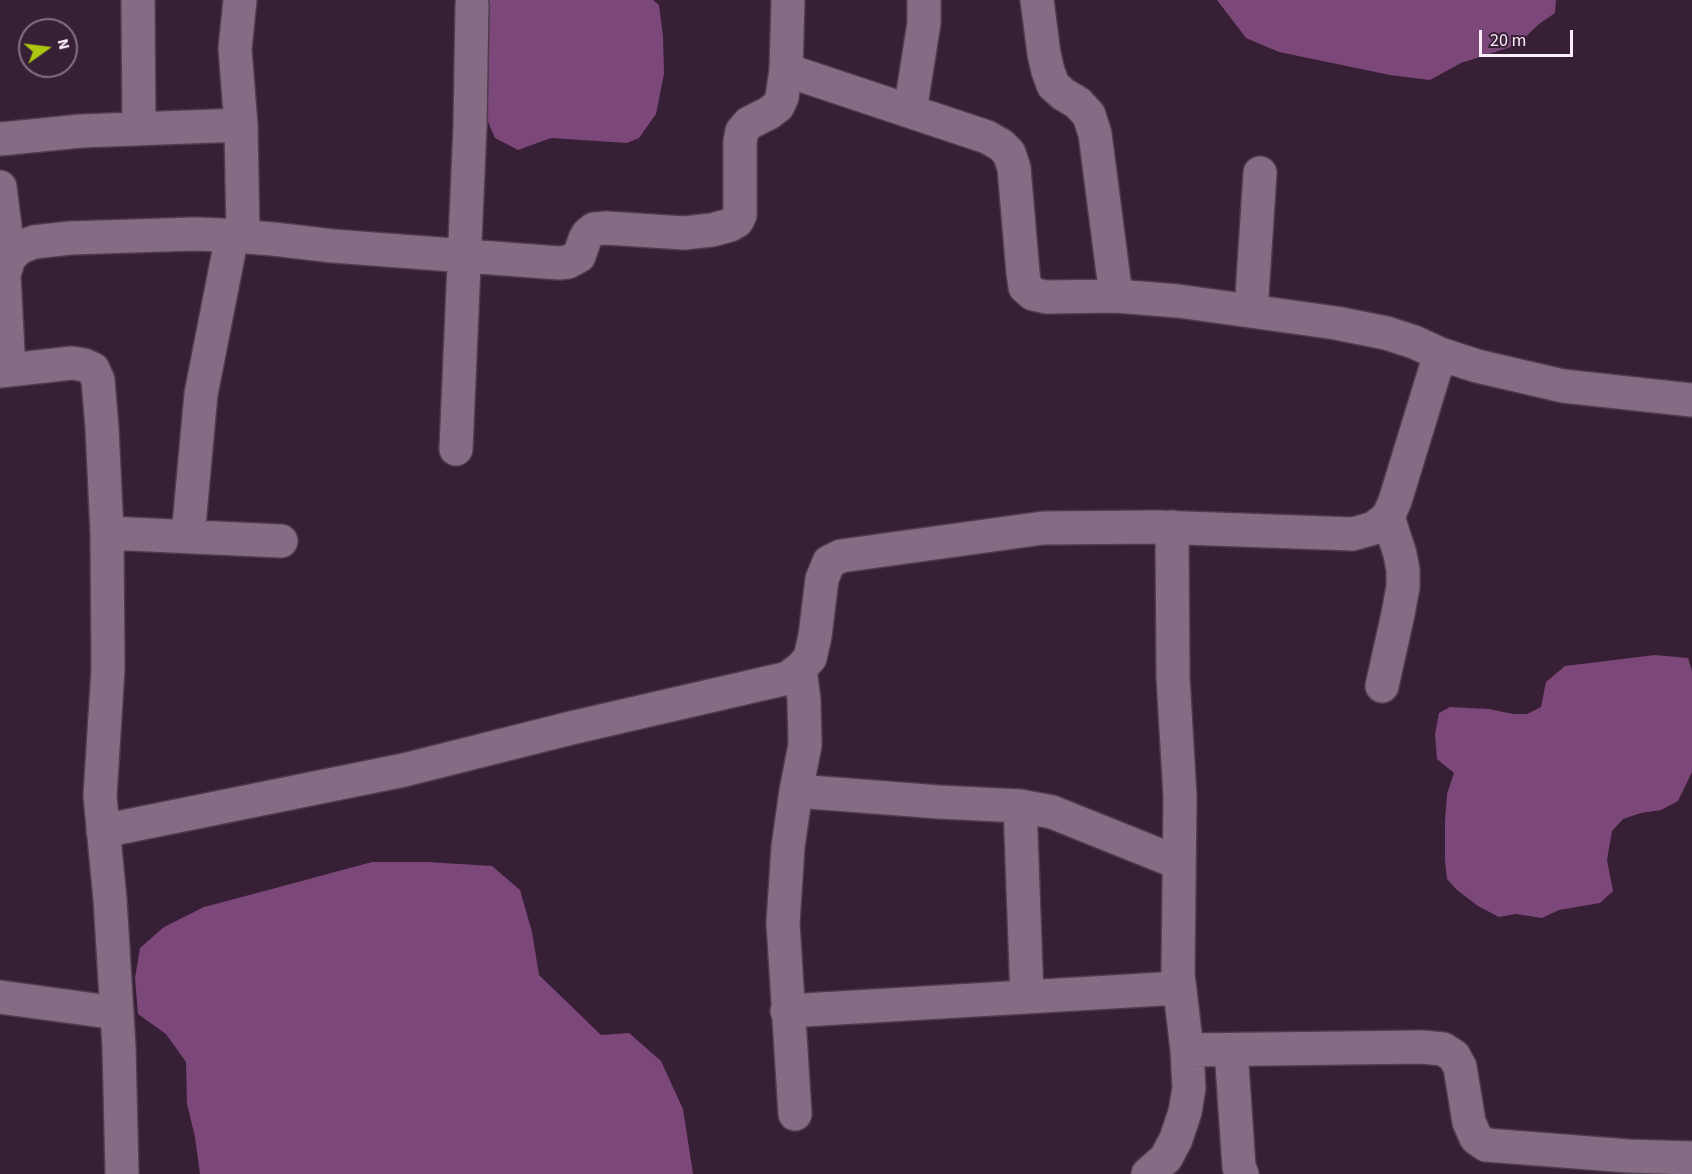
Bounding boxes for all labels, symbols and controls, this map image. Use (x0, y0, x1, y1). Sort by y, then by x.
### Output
north arrow (18, 18, 78, 78)
scale bar (1482, 18, 1576, 56)
text: 20 m (1490, 28, 1526, 53)
text: N (52, 36, 75, 52)

